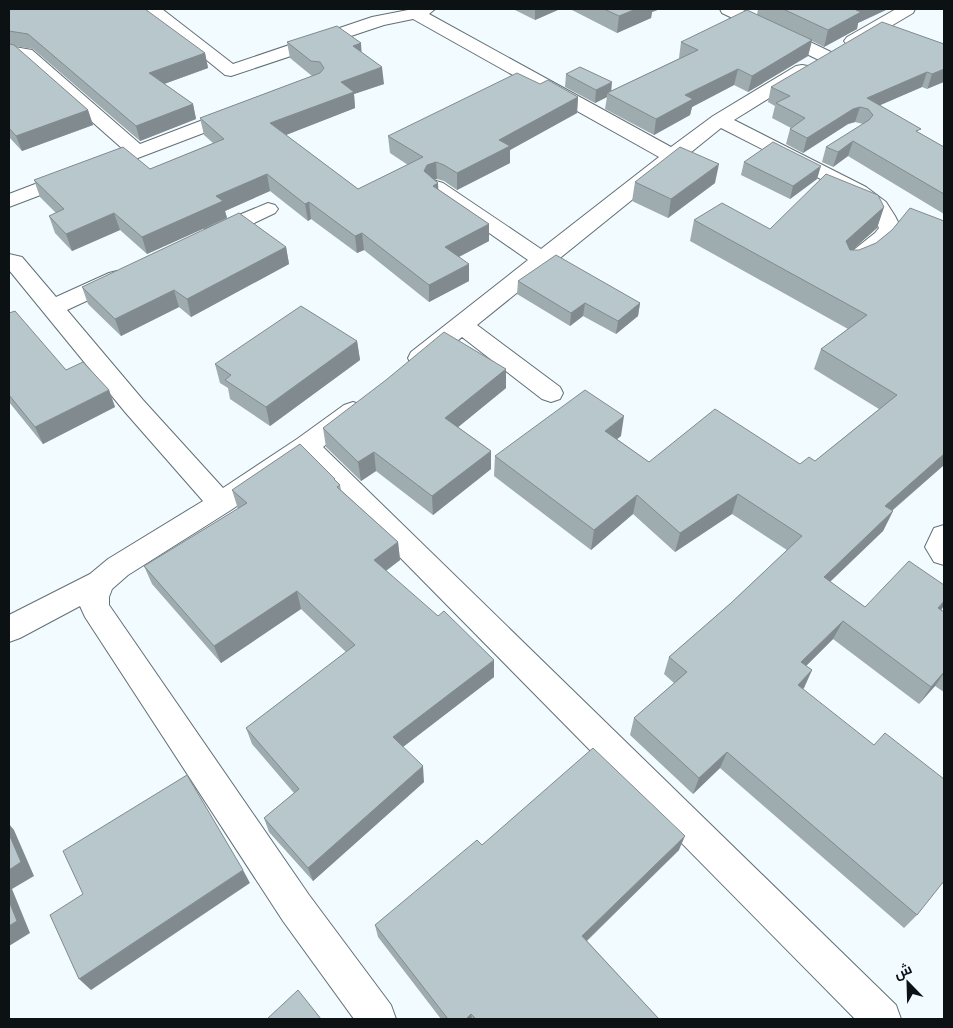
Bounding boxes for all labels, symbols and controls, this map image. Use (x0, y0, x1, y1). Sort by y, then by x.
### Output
north arrow (883, 958, 933, 1008)
text: ش (892, 960, 915, 983)

